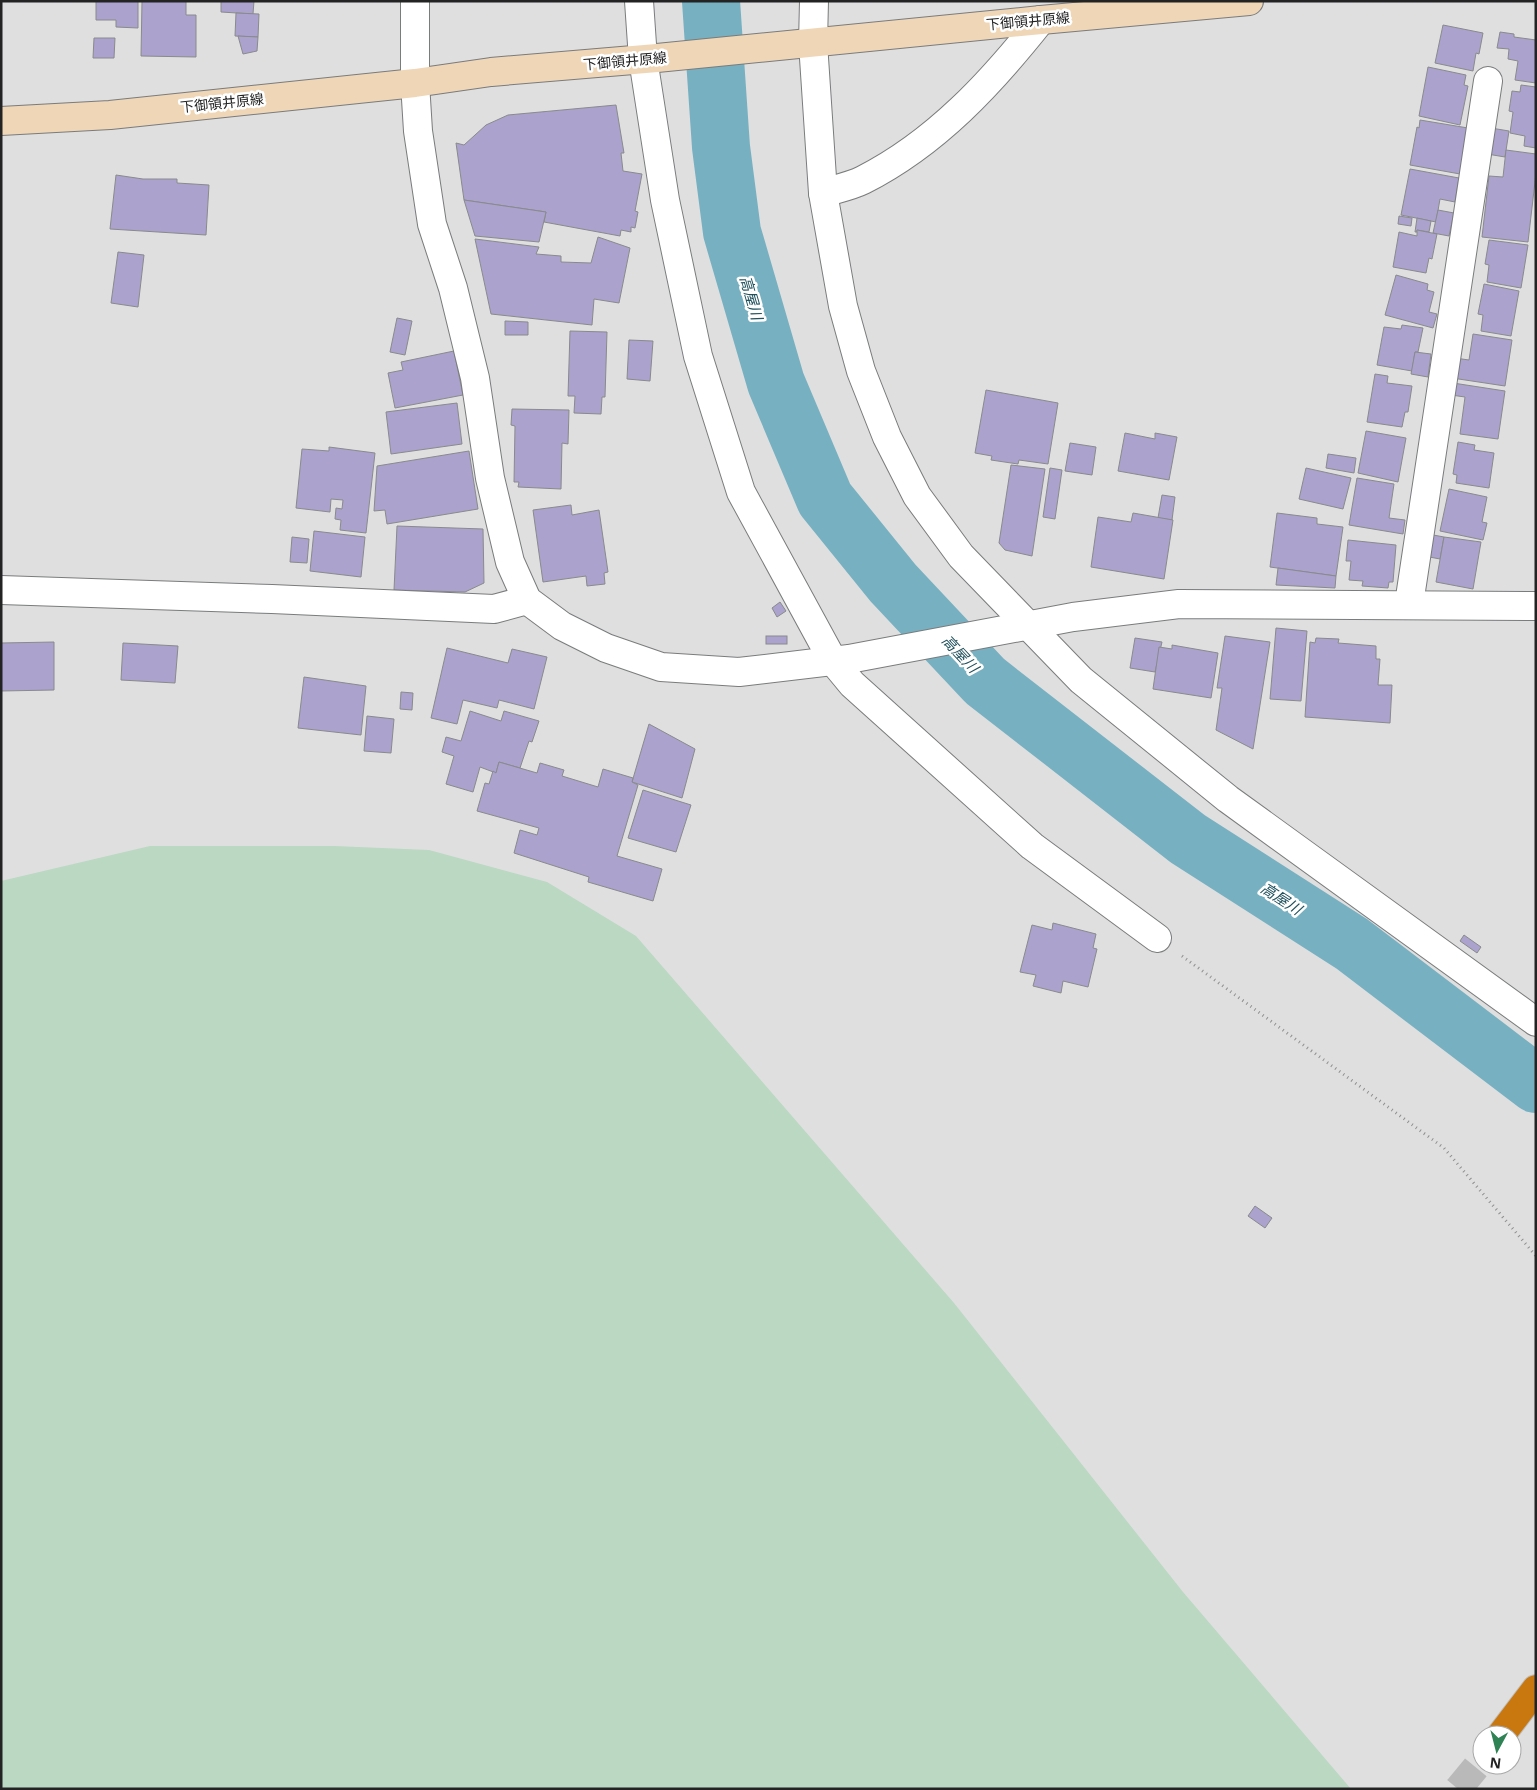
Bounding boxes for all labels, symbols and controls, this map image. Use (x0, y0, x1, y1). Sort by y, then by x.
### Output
street label: 下御領井原線 (985, 7, 1071, 34)
street label: 下御領井原線 (582, 47, 668, 74)
street label: 下御領井原線 (179, 89, 265, 116)
water label: 高屋川 (736, 273, 768, 324)
water label: 高屋川 (938, 630, 985, 678)
water label: 高屋川 (1257, 878, 1308, 920)
north arrow (1472, 1725, 1522, 1775)
text: N (1489, 1753, 1502, 1774)

